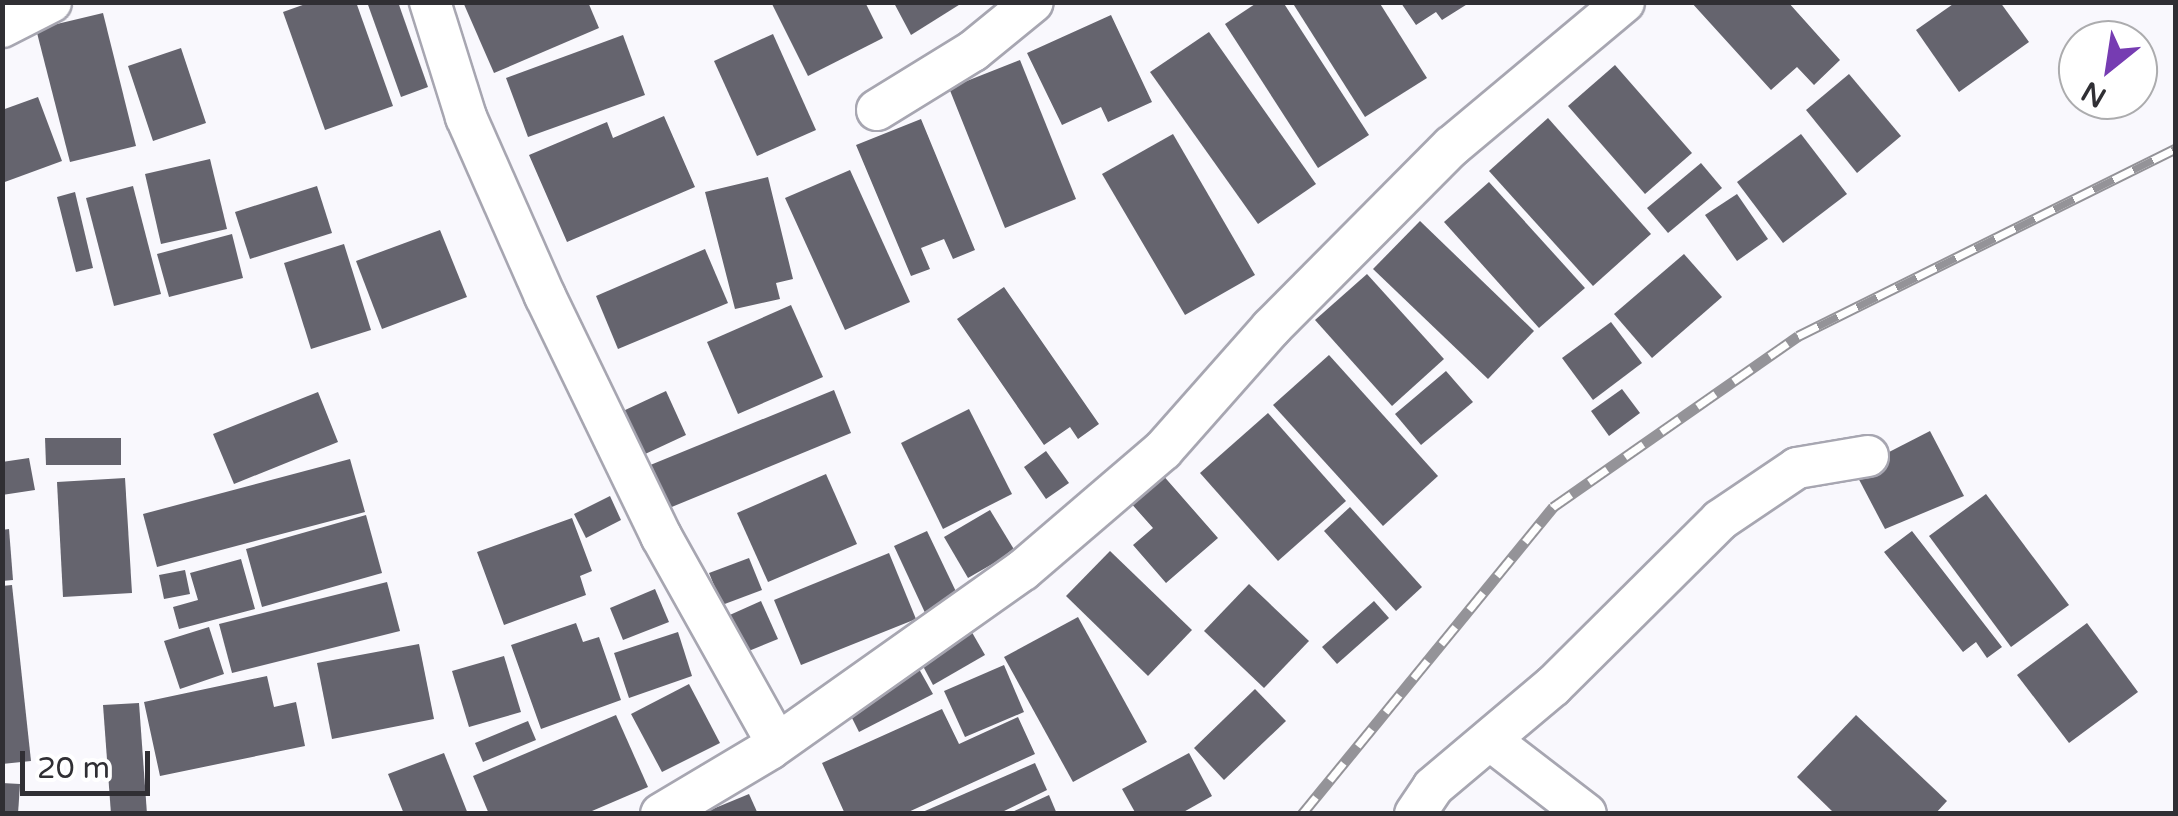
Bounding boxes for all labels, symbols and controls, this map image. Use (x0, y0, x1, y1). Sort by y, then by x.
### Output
north arrow (2058, 20, 2158, 120)
text: N (2076, 74, 2112, 115)
scale bar (25, 731, 155, 793)
text: 20 m (37, 750, 110, 787)

